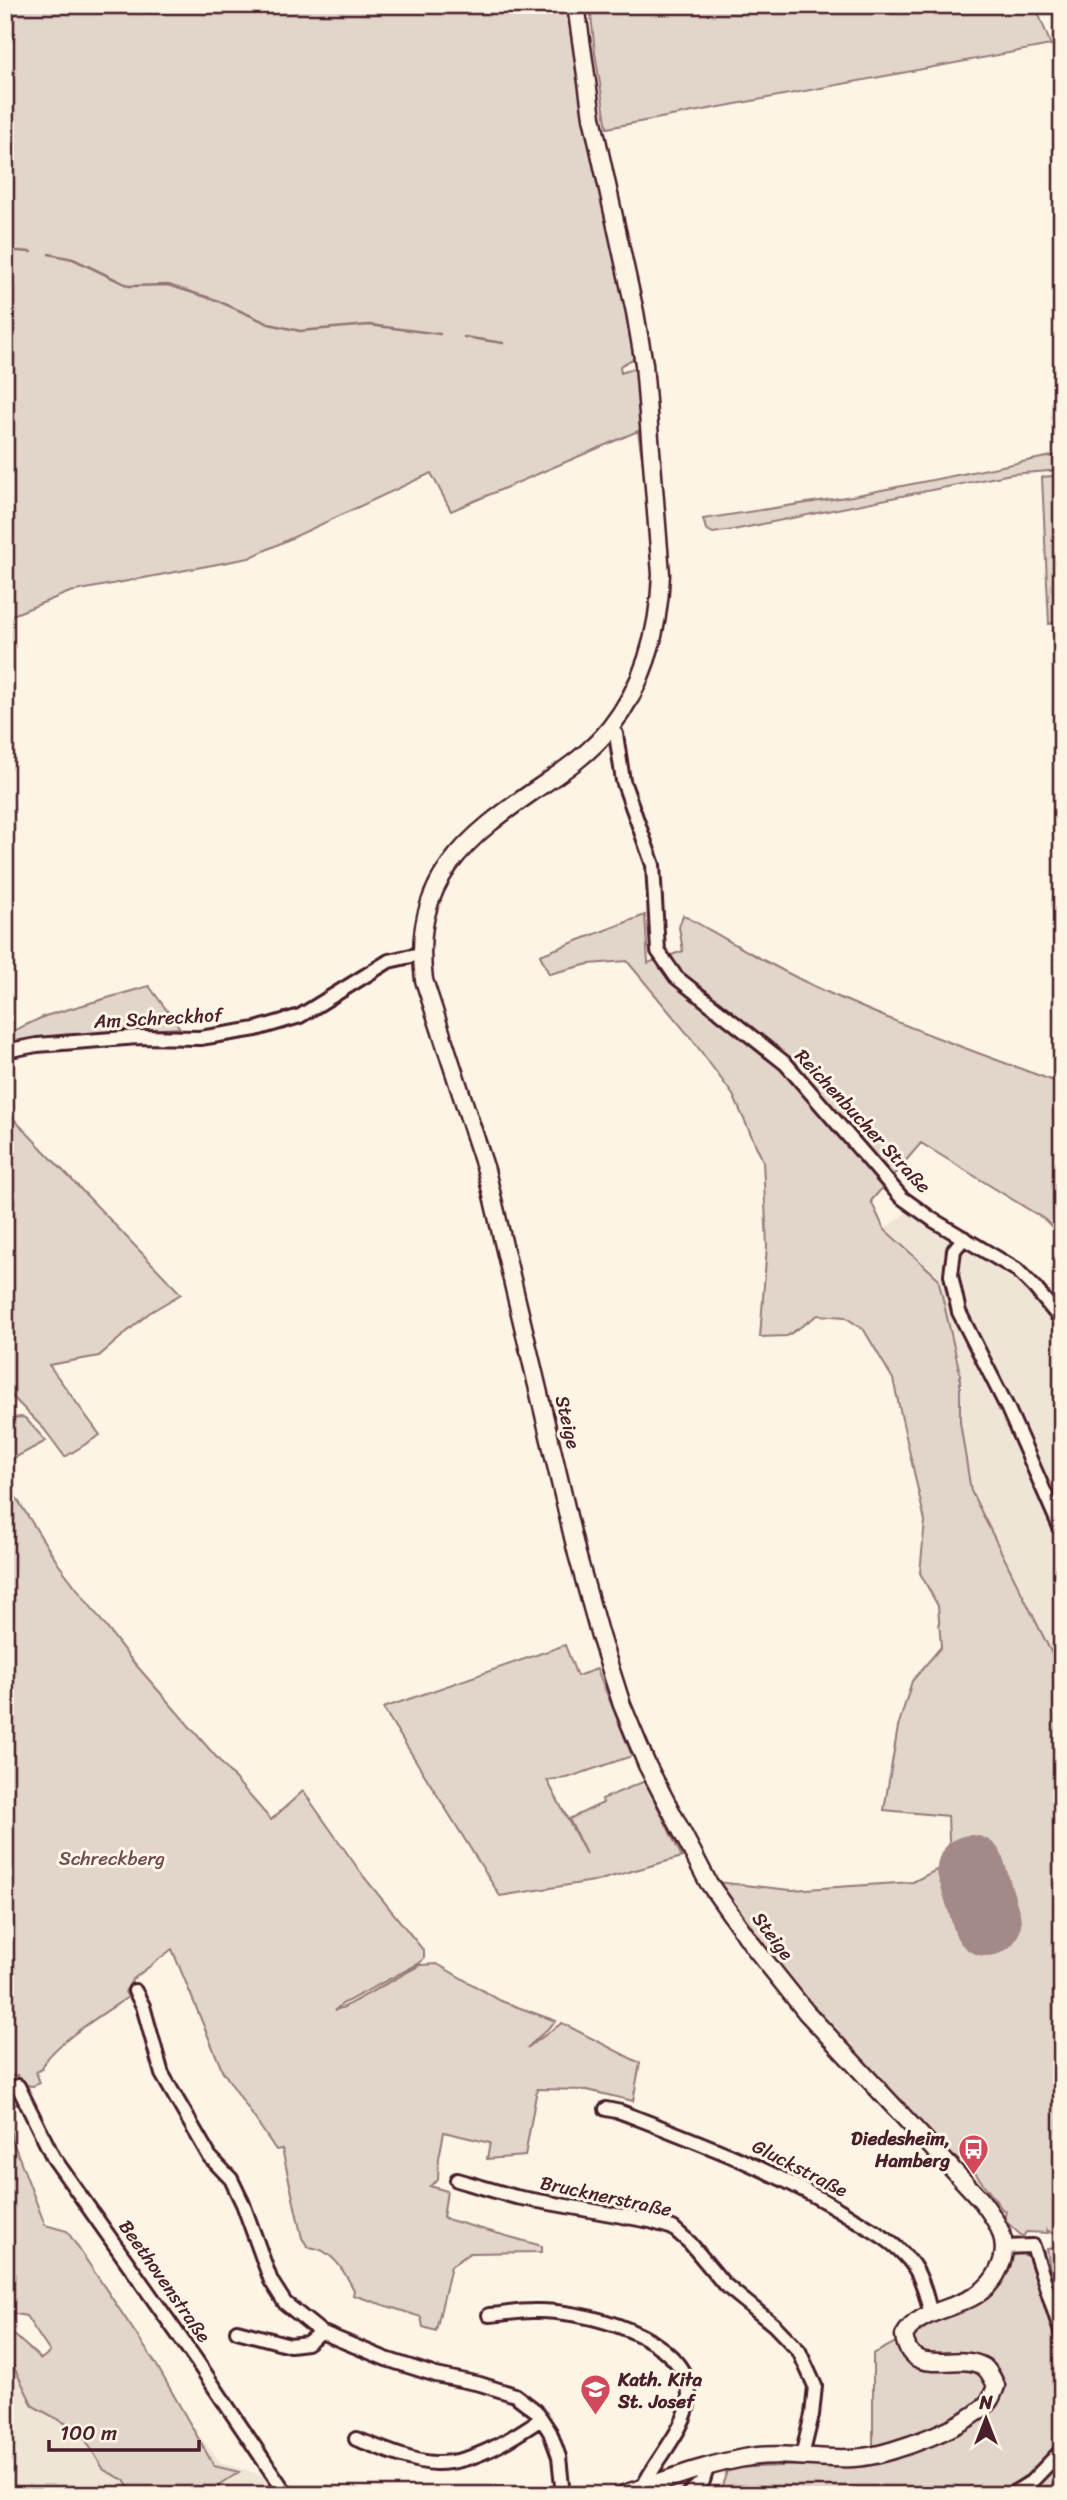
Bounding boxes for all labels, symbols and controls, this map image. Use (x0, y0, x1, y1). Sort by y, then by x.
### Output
street label: Am Schreckhof (92, 998, 226, 1038)
street label: Reichenbucher Straße (787, 1041, 939, 1201)
street label: Steige (546, 1392, 590, 1452)
park label: Schreckberg (59, 1842, 165, 1875)
street label: Steige (744, 1905, 802, 1967)
place label: Diedesheim, Hamberg (851, 2122, 950, 2177)
street label: Gluckstraße (746, 2130, 854, 2206)
bus stop icon: Diedesheim, Hamberg (956, 2132, 990, 2176)
street label: Brucknerstraße (537, 2166, 675, 2226)
street label: Beethovenstraße (110, 2213, 220, 2349)
place label: Kath. Kita St. Josef (617, 2363, 702, 2418)
school or university icon: Kath. Kita St. Josef (578, 2373, 612, 2417)
north arrow (951, 2384, 1021, 2454)
text: N (978, 2386, 993, 2419)
scale bar (49, 2409, 200, 2453)
text: 100 m (60, 2414, 117, 2452)

